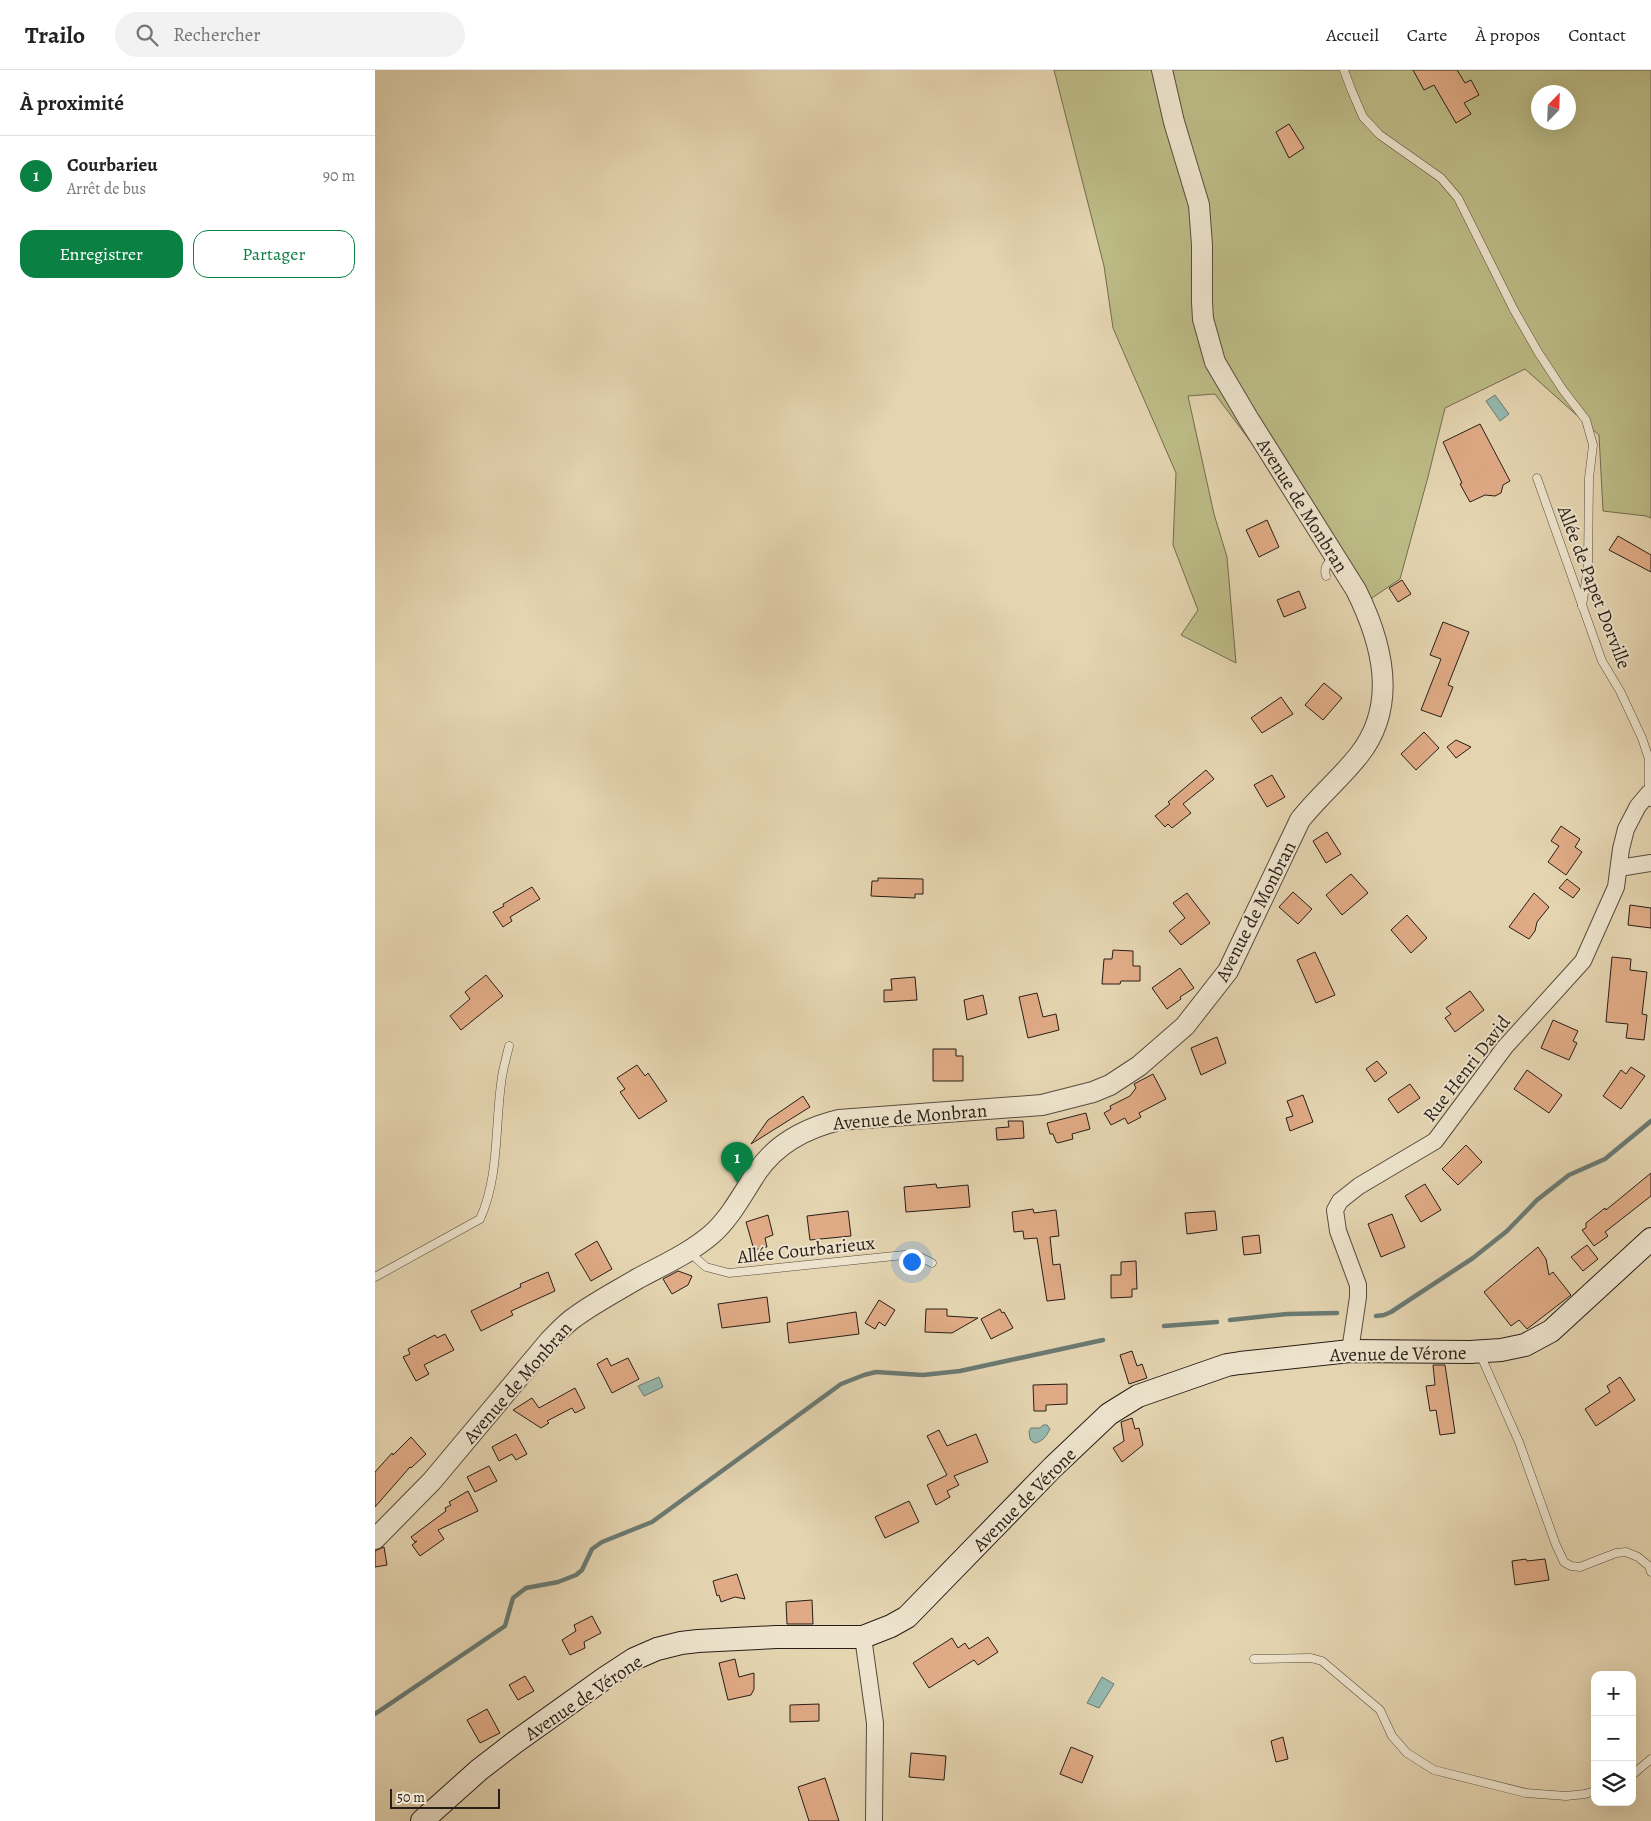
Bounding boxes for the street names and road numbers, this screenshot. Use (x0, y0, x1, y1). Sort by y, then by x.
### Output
street label: Avenue de Monbran (1250, 432, 1354, 578)
street label: Allée de Papet Dorville (1551, 501, 1637, 673)
street label: Avenue de Monbran (1209, 837, 1303, 987)
street label: Rue Henri David (1417, 1009, 1517, 1127)
street label: Avenue de Monbran (831, 1097, 988, 1137)
street label: Allée Courbarieux (735, 1230, 876, 1270)
street label: Avenue de Monbran (457, 1316, 578, 1450)
street label: Avenue de Vérone (1328, 1340, 1467, 1368)
street label: Avenue de Vérone (966, 1442, 1082, 1558)
street label: Avenue de Vérone (519, 1649, 648, 1747)

